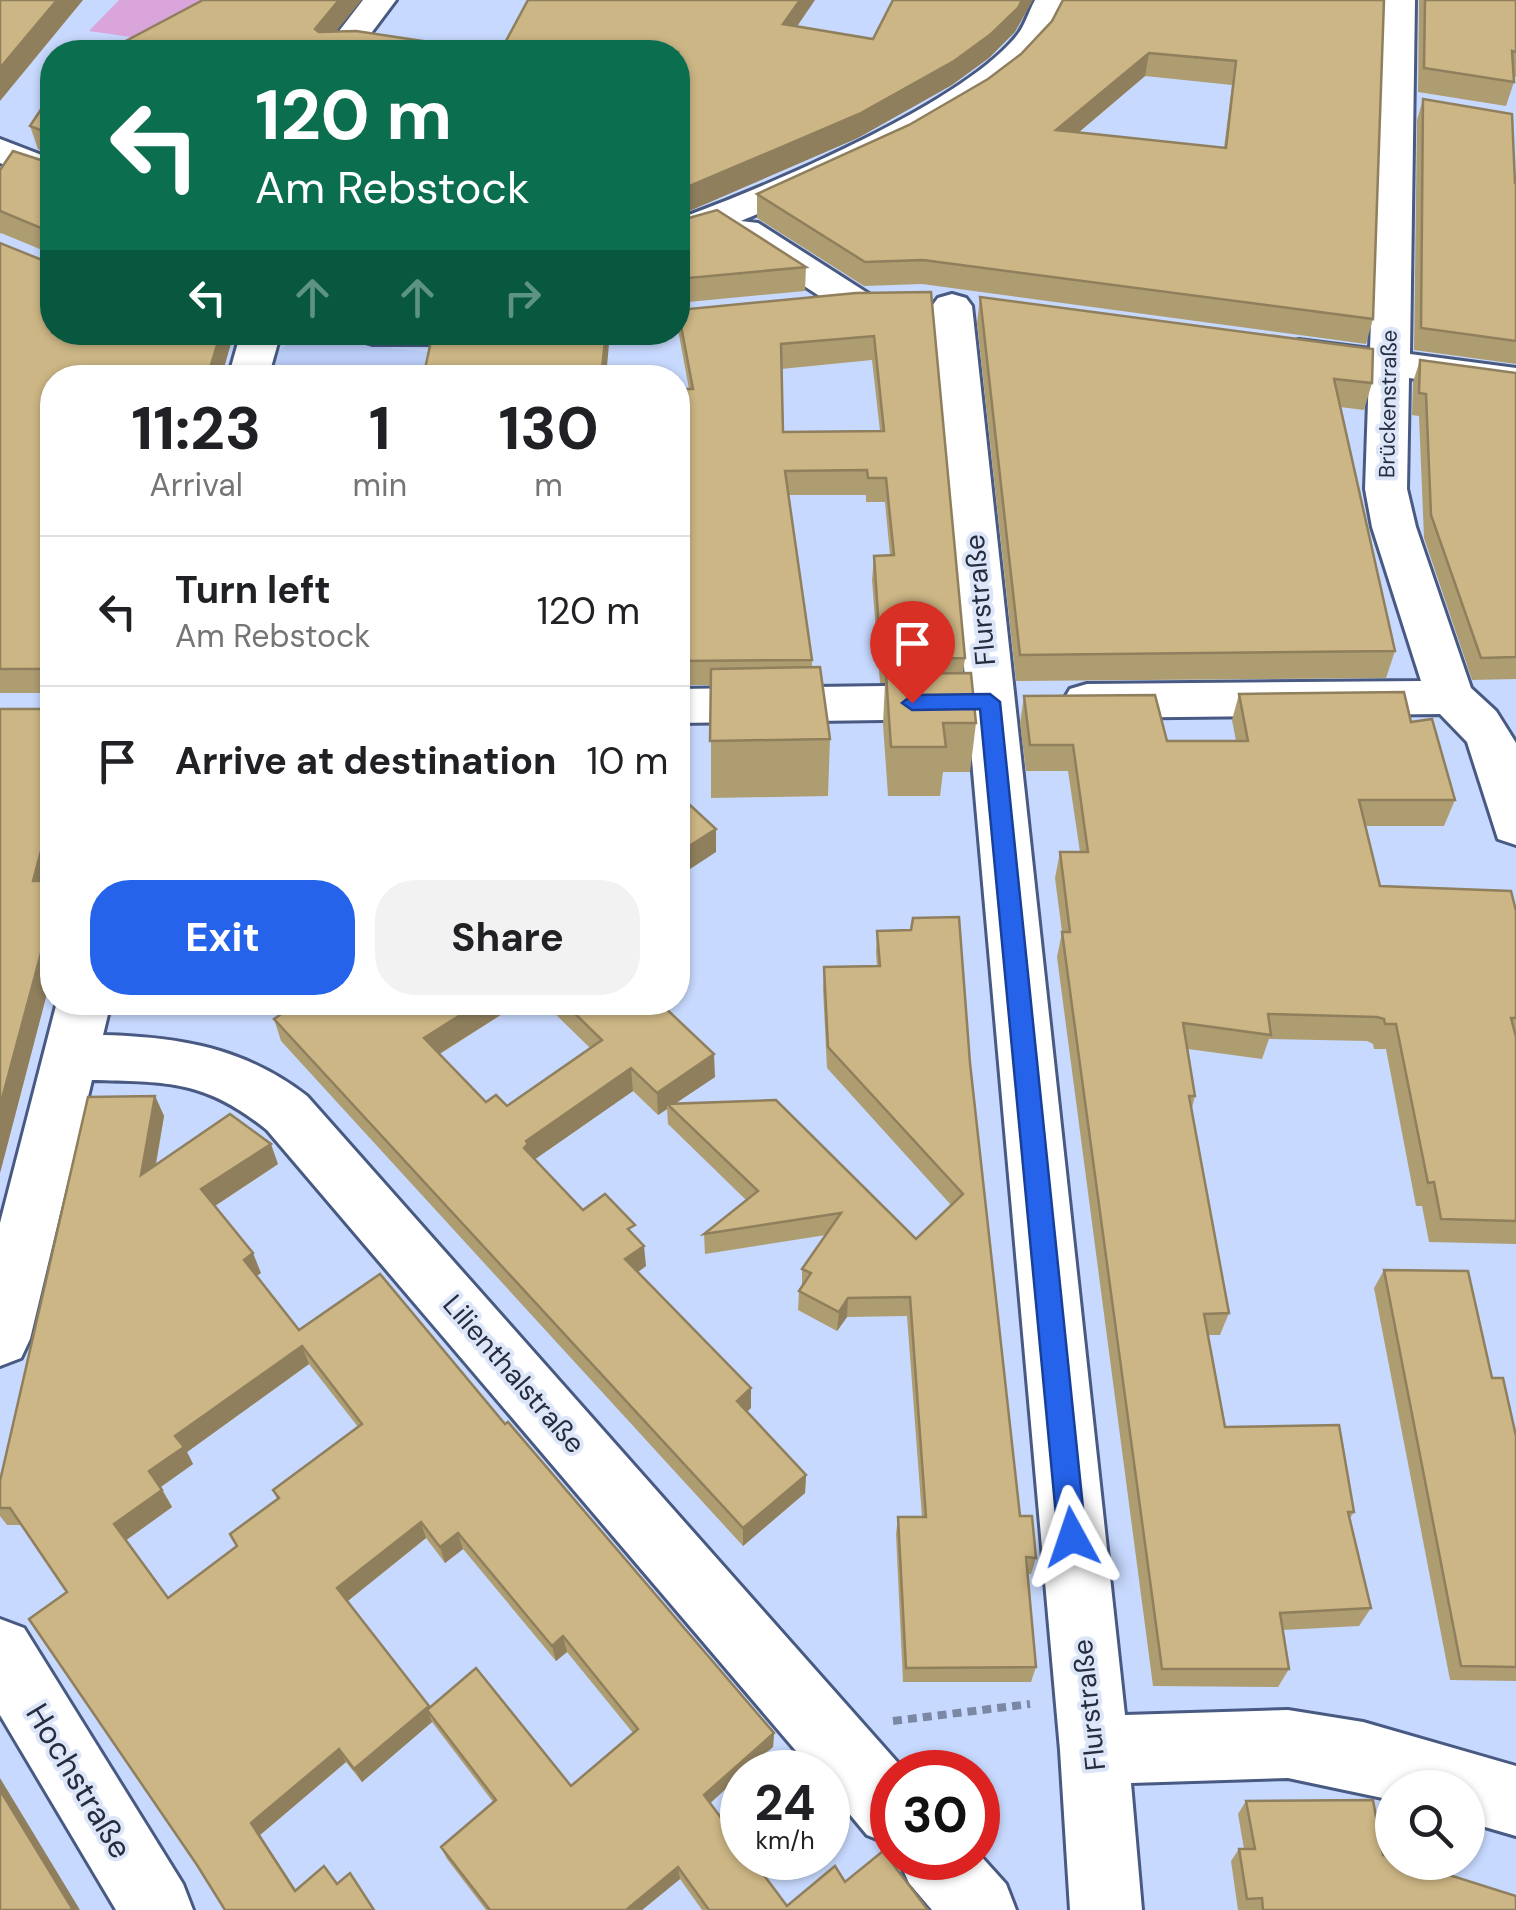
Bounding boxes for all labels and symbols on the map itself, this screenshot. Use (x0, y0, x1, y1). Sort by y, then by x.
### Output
street label: Brückenstraße (1372, 330, 1404, 478)
street label: Flurstraße (956, 533, 1004, 667)
pin (870, 601, 955, 704)
street label: Lilienthalstraße (435, 1287, 593, 1461)
position arrow (1020, 1485, 1124, 1589)
street label: Flurstraße (1064, 1638, 1114, 1772)
street label: Hochstraße (16, 1696, 142, 1866)
speed limit sign: 30 (870, 1750, 1000, 1880)

